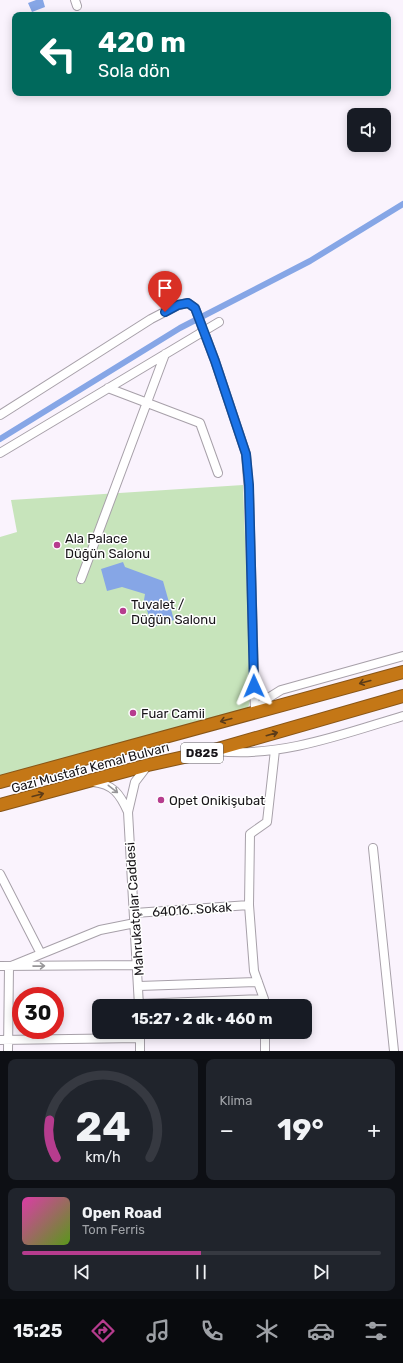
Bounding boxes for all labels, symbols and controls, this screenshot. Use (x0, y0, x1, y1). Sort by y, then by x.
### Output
text: 420 m (98, 26, 186, 59)
icon: left (32, 28, 84, 80)
text: Sola dön (98, 60, 170, 82)
map controls (347, 108, 391, 152)
button: sound (347, 108, 391, 152)
pin (148, 271, 182, 312)
icon: arrive (154, 277, 176, 299)
place label: Ala Palace Düğün Salonu (65, 531, 150, 562)
marker: Ala Palace Düğün Salonu (52, 540, 62, 550)
place label: Tuvalet / Düğün Salonu (131, 597, 216, 628)
marker: Tuvalet / Düğün Salonu (118, 606, 128, 616)
position arrow (233, 665, 275, 707)
one-way arrow (359, 679, 372, 687)
place label: Fuar Camii (141, 706, 205, 721)
marker: Fuar Camii (128, 708, 138, 718)
one-way arrow (220, 717, 233, 724)
one-way arrow (265, 729, 278, 737)
street label: Gazi Mustafa Kemal Bulvarı (10, 739, 171, 796)
road number: D825 (181, 743, 223, 763)
one-way arrow (108, 785, 118, 794)
one-way arrow (31, 790, 44, 798)
place label: Opet Onikişubat (169, 793, 265, 808)
marker: Opet Onikişubat (156, 795, 166, 805)
street label: Mahrukatçılar Caddesi (122, 842, 147, 976)
street label: 64016. Sokak (152, 899, 233, 920)
one-way arrow (32, 962, 45, 970)
speed limit sign: 30 (12, 987, 64, 1039)
text: 15:27 · 2 dk · 460 m (132, 1010, 272, 1028)
text: Klima (220, 1093, 252, 1108)
text: 24 (75, 1101, 130, 1150)
text: 19° (277, 1112, 324, 1148)
text: − (220, 1117, 234, 1144)
text: + (367, 1117, 381, 1144)
text: km/h (85, 1148, 121, 1165)
text: Open Road (82, 1204, 162, 1222)
text: Tom Ferris (82, 1222, 145, 1237)
icon: previous (71, 1261, 93, 1283)
icon: pause (190, 1261, 212, 1283)
icon: next (310, 1261, 332, 1283)
icon: directions (89, 1317, 117, 1345)
icon: music (144, 1317, 172, 1345)
icon: phone (198, 1317, 226, 1345)
icon: climate (253, 1317, 281, 1345)
icon: car (307, 1317, 335, 1345)
icon: filters (362, 1317, 390, 1345)
text: 15:25 (13, 1320, 62, 1342)

